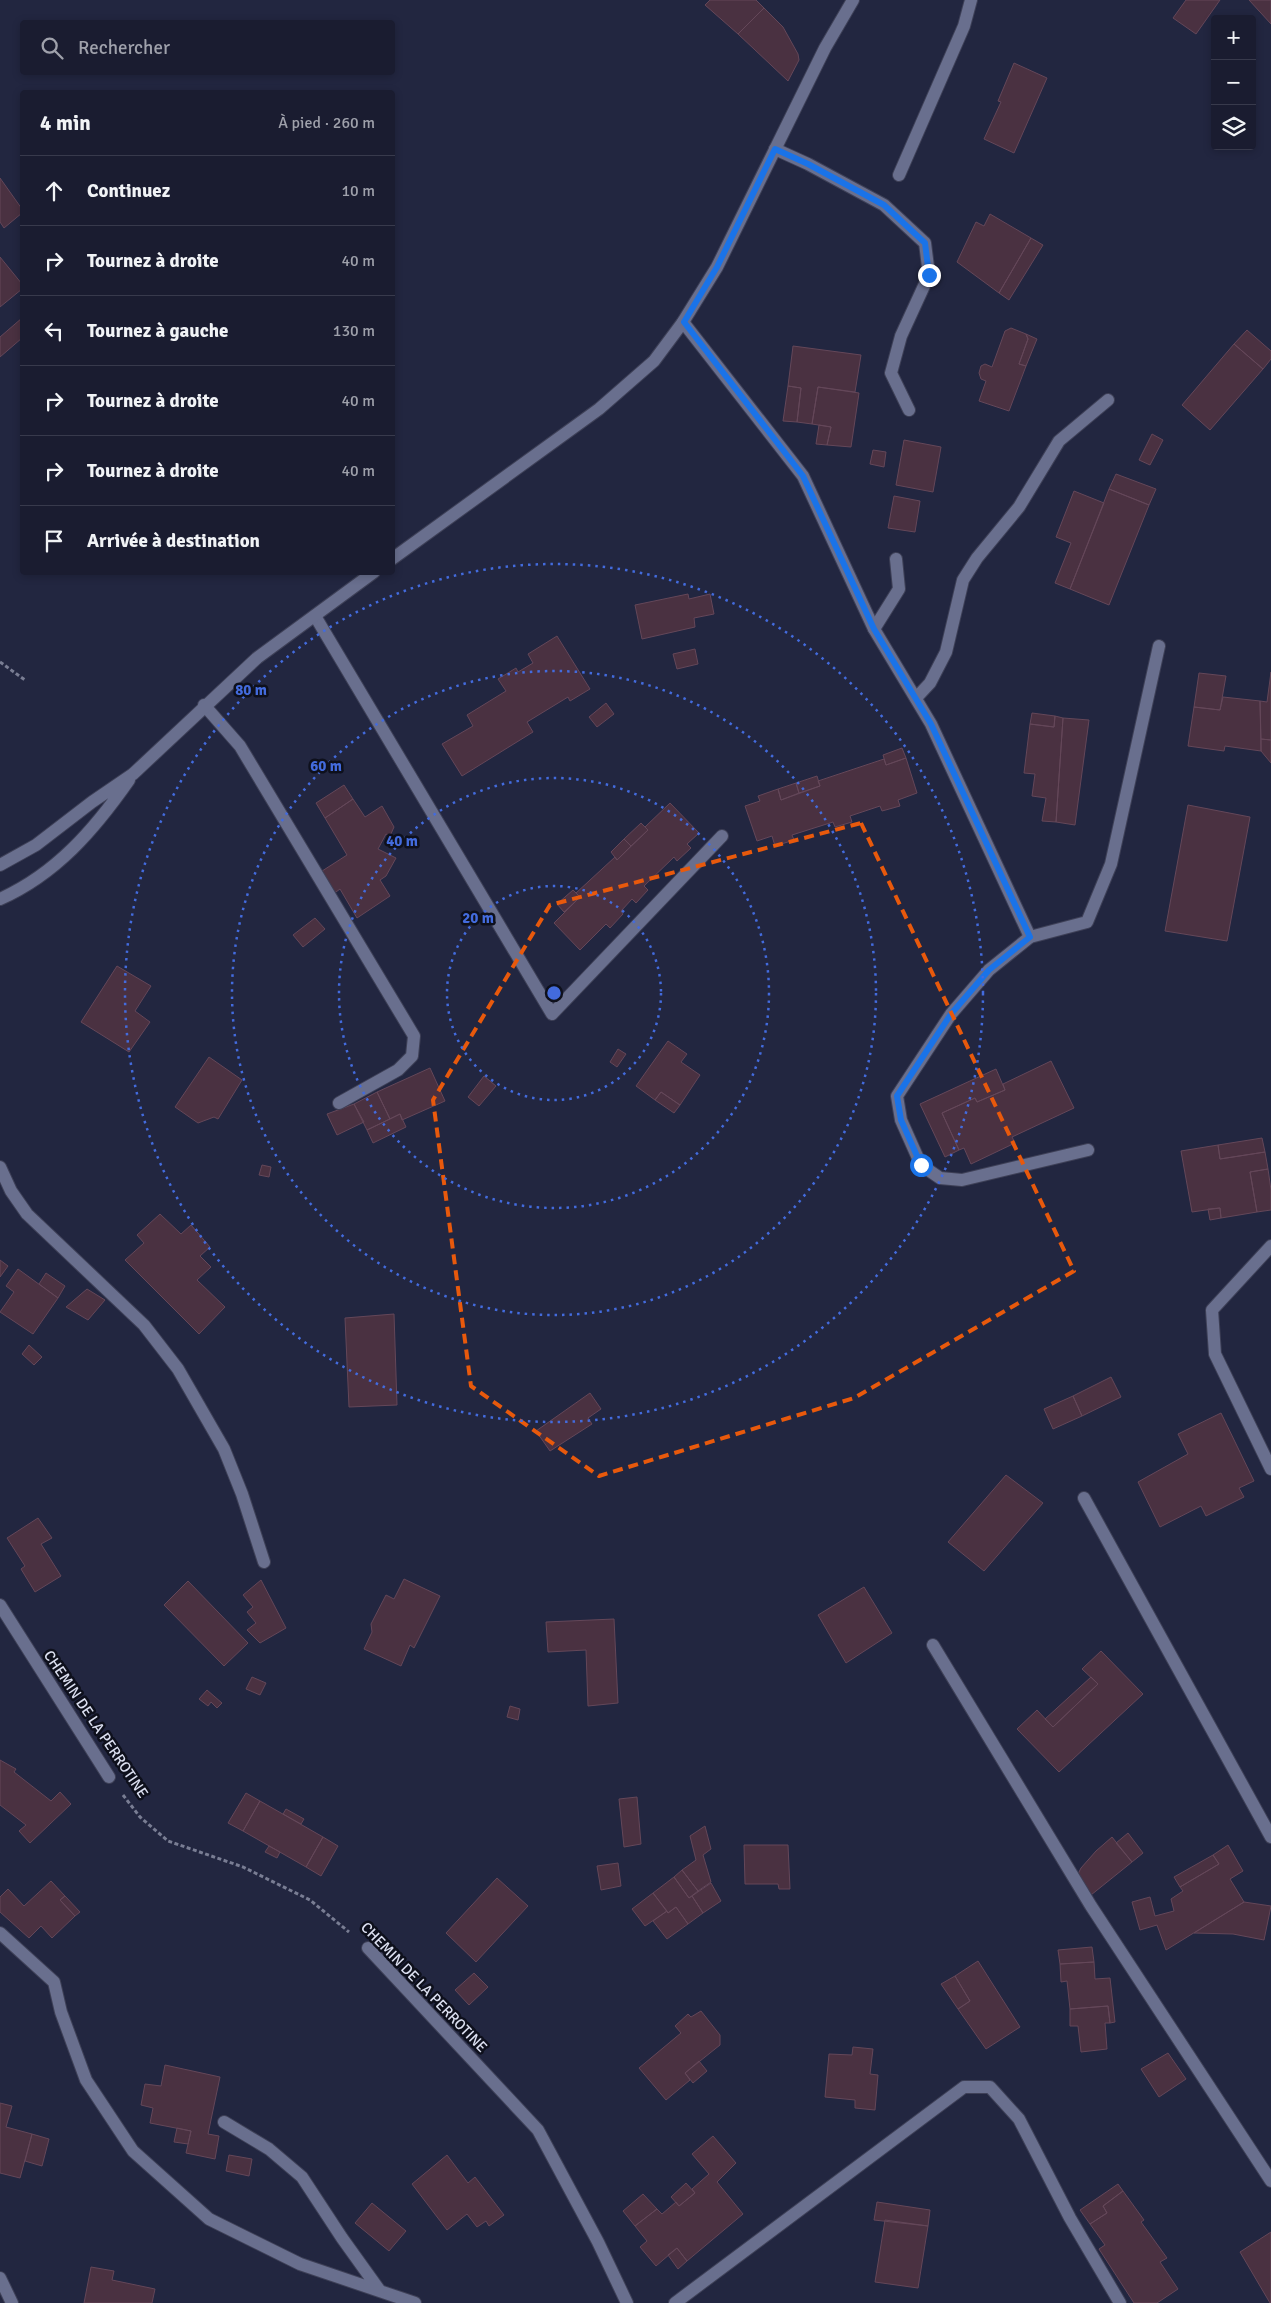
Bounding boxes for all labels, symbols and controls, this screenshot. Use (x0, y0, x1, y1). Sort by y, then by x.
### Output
map controls (1211, 15, 1256, 150)
button: + (1211, 15, 1256, 60)
search box (20, 20, 395, 75)
icon: search (38, 34, 66, 62)
text: Rechercher (78, 36, 170, 60)
button: − (1211, 60, 1256, 105)
button: layers (1211, 105, 1256, 150)
text: 4 min (40, 110, 91, 136)
text: À pied · 260 m (278, 113, 375, 133)
icon: ahead (40, 177, 68, 205)
text: Continuez (87, 179, 170, 203)
text: 10 m (341, 181, 375, 201)
icon: right (40, 247, 68, 275)
text: Tournez à droite (87, 249, 219, 273)
text: 40 m (341, 251, 375, 271)
route end (918, 264, 941, 287)
icon: left (40, 317, 68, 345)
text: Tournez à gauche (87, 319, 228, 343)
text: 130 m (333, 321, 375, 341)
icon: right (40, 387, 68, 415)
text: Tournez à droite (87, 389, 219, 413)
text: 40 m (341, 391, 375, 411)
icon: right (40, 457, 68, 485)
text: Tournez à droite (87, 459, 219, 483)
text: 40 m (341, 461, 375, 481)
icon: arrive (40, 527, 68, 555)
text: Arrivée à destination (87, 529, 260, 553)
text: 80 m (235, 681, 267, 699)
text: 60 m (310, 757, 342, 775)
text: 40 m (386, 832, 418, 850)
text: 20 m (462, 909, 494, 927)
centre of rings (545, 984, 563, 1002)
route start (910, 1154, 933, 1177)
street label: CHEMIN DE LA PERROTINE (40, 1647, 152, 1801)
street label: CHEMIN DE LA PERROTINE (357, 1918, 491, 2056)

